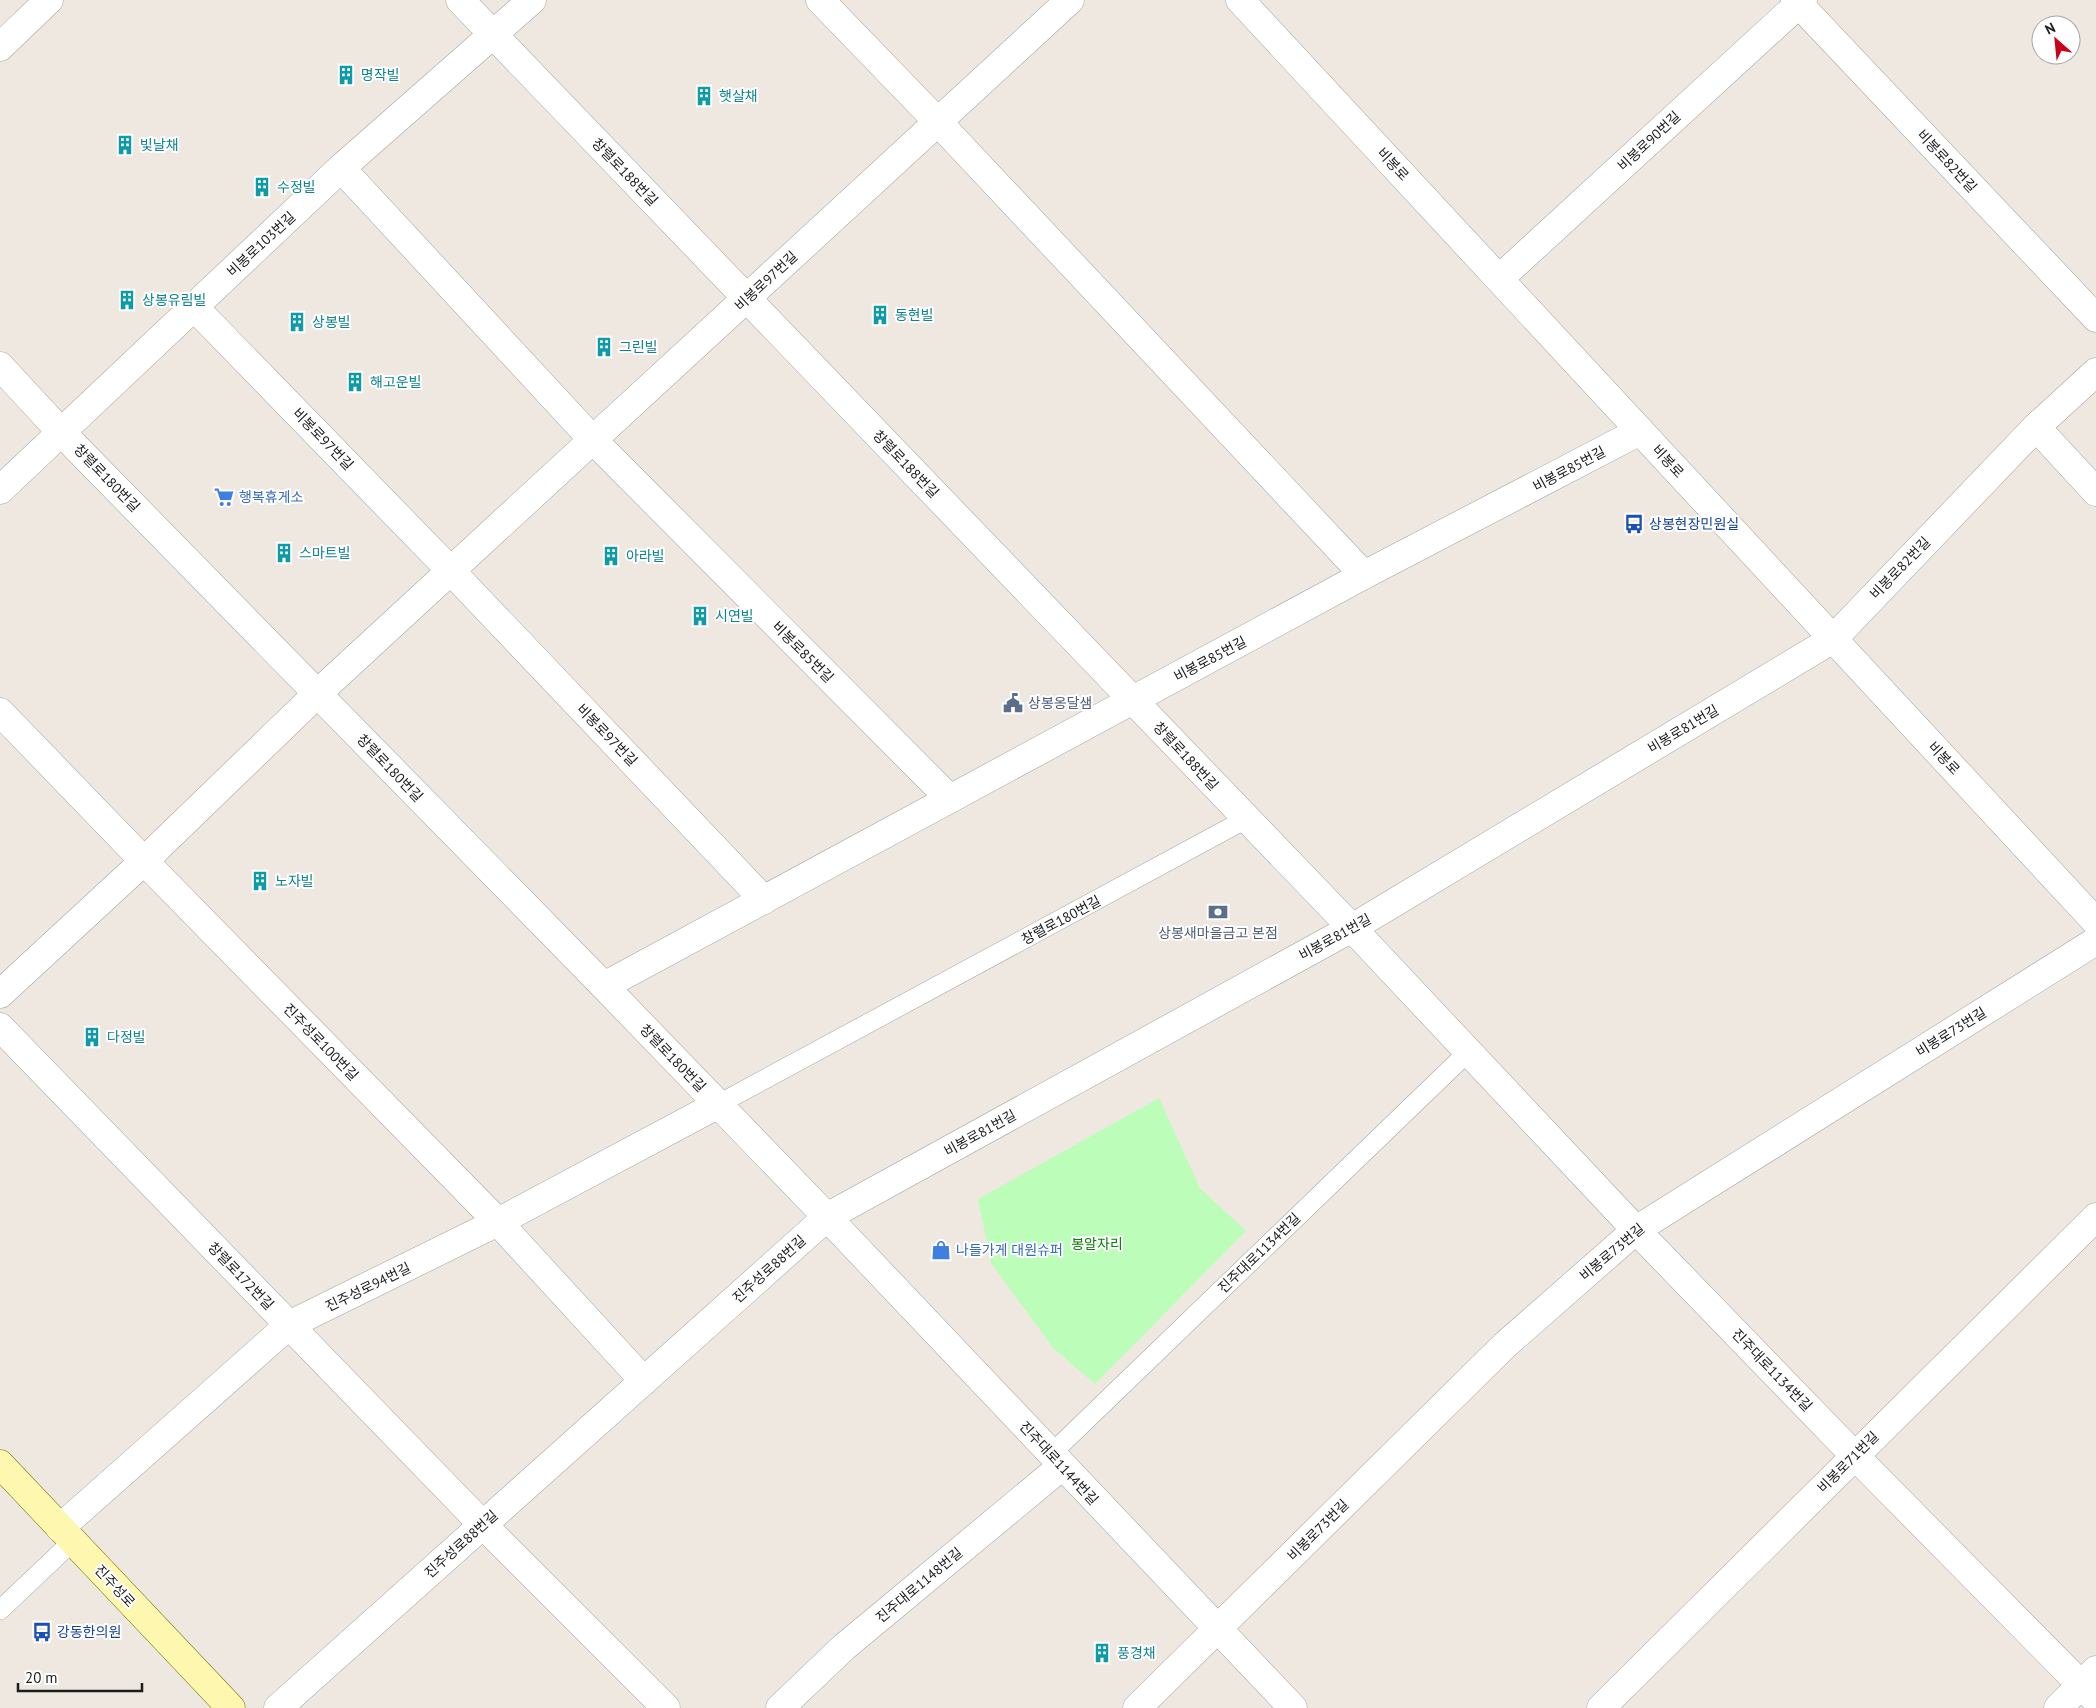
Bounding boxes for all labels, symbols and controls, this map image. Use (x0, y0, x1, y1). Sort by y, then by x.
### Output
north arrow (2031, 15, 2081, 65)
text: N (2042, 18, 2058, 39)
building icon: 명작빌 (335, 64, 357, 86)
place label: 명작빌 (361, 66, 400, 84)
building icon: 햇살채 (693, 85, 715, 107)
place label: 햇살채 (719, 87, 758, 105)
street label: 비봉로90번길 (1614, 107, 1684, 175)
street label: 비봉로82번길 (1913, 126, 1981, 196)
building icon: 빛날채 (114, 134, 136, 156)
street label: 창렬로188번길 (588, 134, 662, 210)
place label: 빛날채 (140, 136, 179, 154)
street label: 비봉로 (1373, 144, 1413, 184)
building icon: 수정빌 (251, 176, 273, 198)
place label: 수정빌 (277, 178, 316, 196)
street label: 비봉로103번길 (223, 208, 299, 280)
street label: 비봉로97번길 (731, 247, 801, 315)
building icon: 상봉유림빌 (116, 289, 138, 311)
place label: 상봉유림빌 (142, 291, 206, 309)
building icon: 동현빌 (869, 304, 891, 326)
place label: 동현빌 (895, 306, 934, 324)
building icon: 상봉빌 (286, 311, 308, 333)
place label: 상봉빌 (312, 313, 351, 331)
building icon: 그린빌 (593, 336, 615, 358)
place label: 그린빌 (619, 338, 658, 356)
building icon: 해고운빌 (344, 371, 366, 393)
place label: 해고운빌 (370, 373, 422, 391)
street label: 비봉로97번길 (289, 404, 357, 474)
street label: 창렬로188번길 (869, 426, 943, 502)
street label: 창렬로180번길 (70, 440, 144, 516)
street label: 비봉로 (1648, 441, 1688, 481)
street label: 비봉로85번길 (1530, 442, 1608, 496)
supermarket icon: 행복휴게소 (213, 486, 235, 508)
place label: 행복휴게소 (239, 488, 304, 506)
bus stop icon: 상봉현장민원실 (1623, 513, 1645, 535)
place label: 상봉현장민원실 (1649, 515, 1739, 533)
street label: 비봉로82번길 (1866, 533, 1934, 603)
building icon: 스마트빌 (273, 542, 295, 564)
place label: 스마트빌 (299, 544, 351, 562)
building icon: 아라빌 (600, 545, 622, 567)
place label: 아라빌 (626, 547, 665, 565)
building icon: 시연빌 (689, 605, 711, 627)
place label: 시연빌 (715, 607, 754, 625)
street label: 비봉로85번길 (768, 617, 838, 687)
street label: 비봉로85번길 (1171, 632, 1249, 686)
public building icon: 상봉옹달샘 (1002, 692, 1024, 714)
place label: 상봉옹달샘 (1028, 694, 1092, 712)
street label: 비봉로97번길 (573, 700, 641, 770)
street label: 비봉로81번길 (1644, 701, 1722, 757)
street label: 창렬로188번길 (1150, 718, 1222, 794)
street label: 창렬로180번길 (353, 730, 427, 806)
street label: 비봉로 (1924, 738, 1964, 778)
building icon: 노자빌 (249, 870, 271, 892)
place label: 노자빌 (275, 872, 314, 890)
street label: 창렬로180번길 (1018, 892, 1104, 948)
bank icon: 상봉새마을금고 본점 (1207, 901, 1229, 923)
street label: 비봉로81번길 (1296, 910, 1374, 964)
place label: 상봉새마을금고 본점 (1158, 924, 1278, 942)
street label: 진주성로100번길 (280, 1000, 362, 1084)
street label: 비봉로73번길 (1912, 1003, 1990, 1061)
street label: 창렬로180번길 (636, 1020, 710, 1096)
building icon: 다정빌 (81, 1026, 103, 1048)
place label: 다정빌 (107, 1028, 146, 1046)
street label: 비봉로81번길 (941, 1106, 1019, 1160)
street label: 진주대로1134번길 (1214, 1209, 1304, 1297)
street label: 비봉로73번길 (1576, 1219, 1648, 1285)
street label: 진주성로88번길 (729, 1231, 809, 1307)
park label: 봉알자리 (1071, 1235, 1123, 1253)
street label: 창렬로172번길 (204, 1238, 278, 1314)
shop icon: 나들가게 대원슈퍼 (930, 1239, 952, 1261)
place label: 나들가게 대원슈퍼 (956, 1241, 1063, 1259)
street label: 진주성로94번길 (322, 1259, 414, 1315)
street label: 진주대로1134번길 (1728, 1325, 1816, 1415)
street label: 진주대로1144번길 (1016, 1417, 1102, 1509)
street label: 비봉로71번길 (1813, 1427, 1883, 1497)
street label: 비봉로73번길 (1283, 1495, 1353, 1565)
street label: 진주성로88번길 (421, 1506, 501, 1582)
street label: 진주대로1148번길 (872, 1543, 966, 1627)
street label: 진주성로 (91, 1561, 139, 1611)
bus stop icon: 강동한의원 (31, 1621, 53, 1643)
place label: 강동한의원 (57, 1623, 121, 1641)
building icon: 풍경채 (1091, 1642, 1113, 1664)
place label: 풍경채 (1117, 1644, 1156, 1662)
scale bar (18, 1660, 141, 1692)
text: 20 m (25, 1668, 58, 1687)

